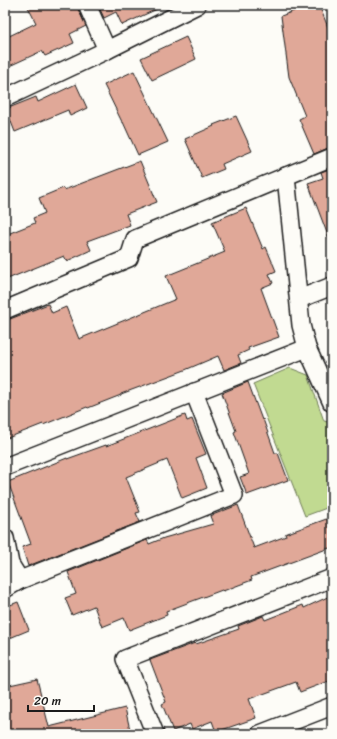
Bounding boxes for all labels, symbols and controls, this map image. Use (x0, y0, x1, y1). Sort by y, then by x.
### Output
scale bar (28, 687, 94, 713)
text: 20 m (34, 690, 61, 712)

